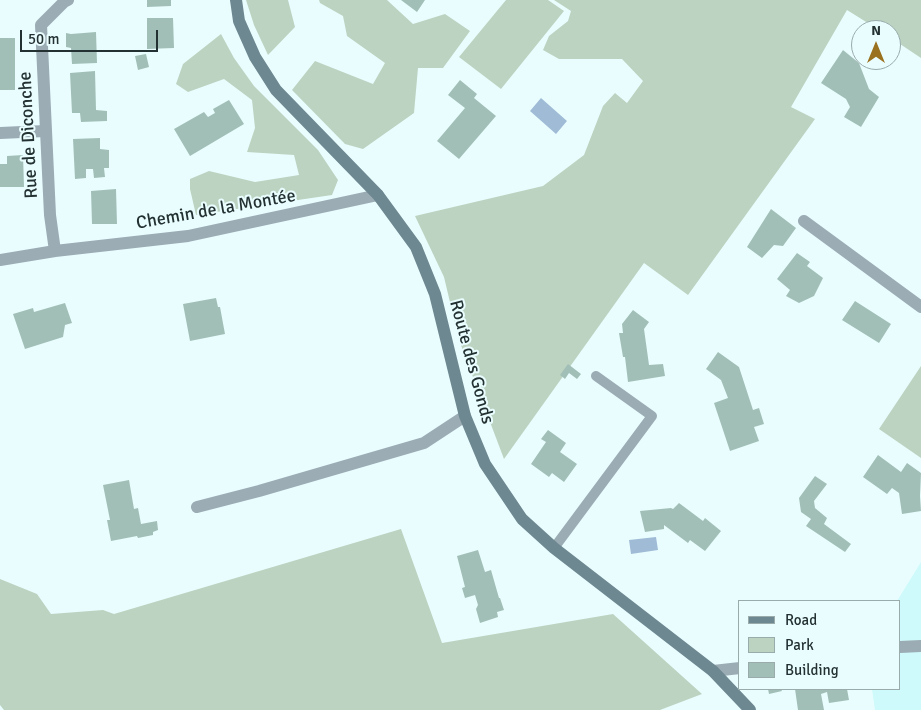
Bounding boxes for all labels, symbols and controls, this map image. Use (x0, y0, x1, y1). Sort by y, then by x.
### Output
scale bar (22, 20, 160, 52)
north arrow (851, 20, 901, 70)
text: N (871, 22, 881, 39)
text: 50 m (28, 30, 59, 48)
street label: Rue de Diconche (15, 71, 43, 199)
street label: Chemin de la Montée (135, 185, 297, 235)
street label: Route des Gonds (444, 298, 498, 426)
legend (738, 600, 901, 690)
text: Road (785, 611, 817, 629)
text: Park (785, 636, 814, 654)
text: Building (785, 661, 839, 679)

